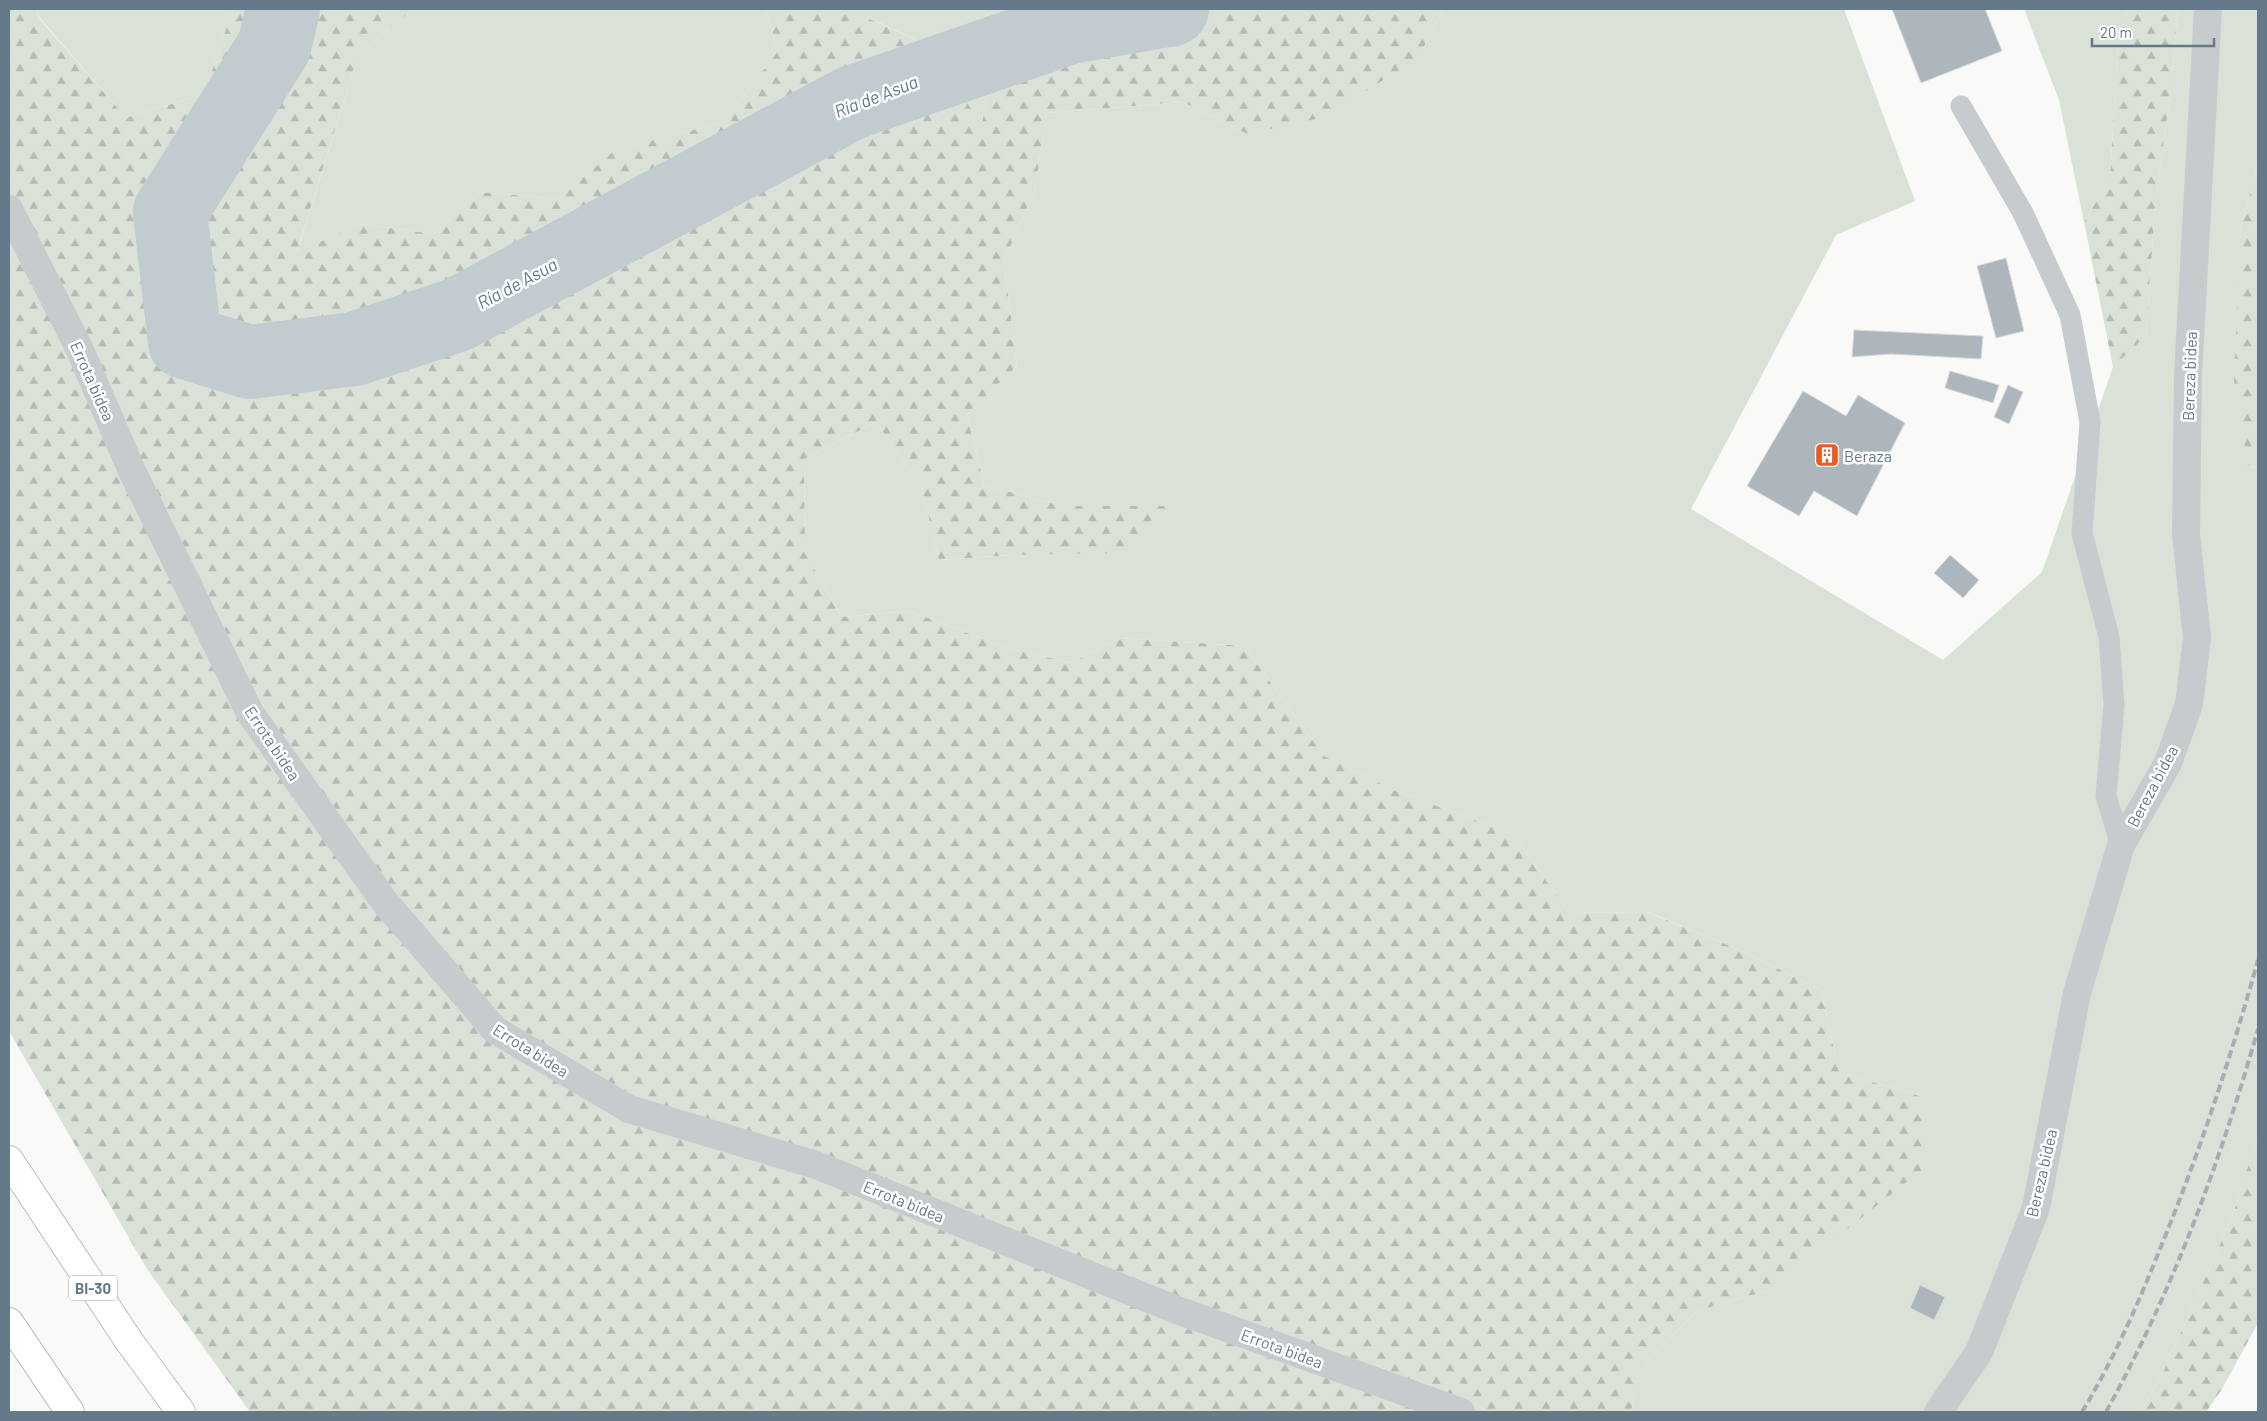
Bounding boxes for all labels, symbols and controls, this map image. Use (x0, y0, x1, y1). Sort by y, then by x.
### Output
scale bar (2092, 15, 2214, 47)
text: 20 m (2100, 23, 2132, 41)
water label: Ría de Asua (831, 70, 921, 122)
water label: Ría de Asua (473, 253, 561, 313)
street label: Bereza bidea (2178, 331, 2200, 421)
street label: Errota bidea (67, 338, 119, 424)
building icon: Beraza (1814, 442, 1840, 468)
place label: Beraza (1844, 446, 1892, 465)
street label: Errota bidea (241, 702, 305, 784)
street label: Bereza bidea (2123, 742, 2181, 830)
street label: Errota bidea (490, 1019, 572, 1081)
street label: Bereza bidea (2022, 1127, 2060, 1219)
street label: Errota bidea (861, 1176, 947, 1226)
road number: BI-30 (69, 1276, 117, 1300)
street label: Errota bidea (1239, 1324, 1325, 1372)

